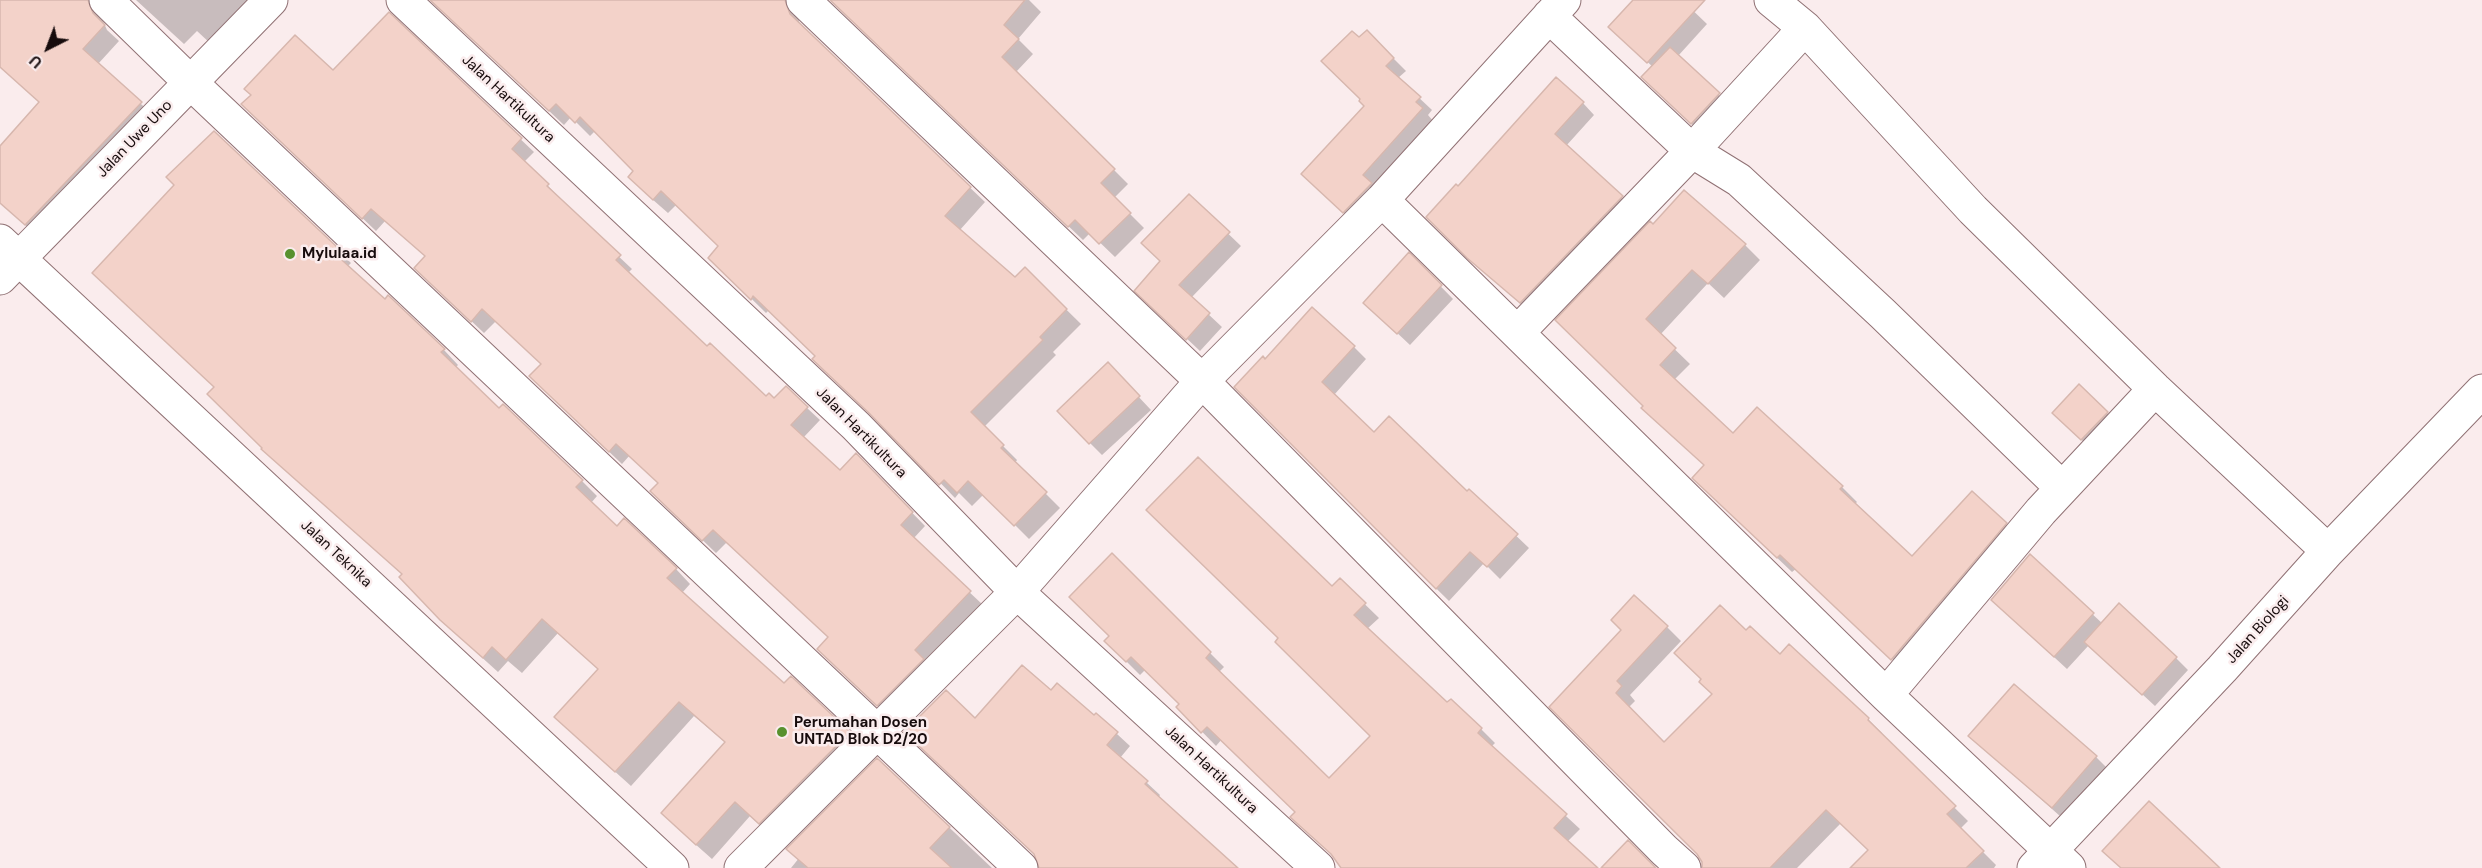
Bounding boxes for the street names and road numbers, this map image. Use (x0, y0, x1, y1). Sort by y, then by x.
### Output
street label: Jalan Hartikultura (458, 51, 558, 147)
street label: Jalan Uwe Uno (94, 97, 176, 181)
street label: Jalan Hartikultura (812, 384, 910, 482)
street label: Jalan Teknika (297, 516, 375, 592)
street label: Jalan Biologi (2223, 592, 2293, 668)
street label: Jalan Hartikultura (1161, 722, 1261, 818)

